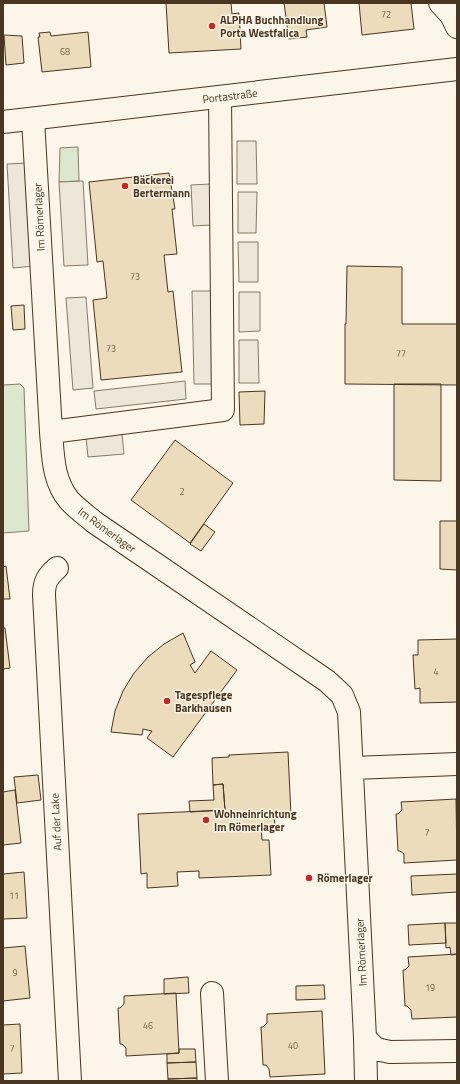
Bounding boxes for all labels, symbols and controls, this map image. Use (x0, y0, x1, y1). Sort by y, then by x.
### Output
house number: 72 (381, 8, 391, 21)
place label: ALPHA Buchhandlung Porta Westfalica (220, 12, 324, 41)
marker: ALPHA Buchhandlung Porta Westfalica (207, 21, 217, 31)
house number: 68 (60, 45, 70, 58)
street label: Portastraße (201, 85, 259, 107)
place label: Bäckerei Bertermann (133, 172, 190, 201)
marker: Bäckerei Bertermann (120, 181, 130, 191)
street label: Im Römerlager (29, 182, 49, 252)
house number: 73 (130, 270, 140, 283)
house number: 73 (106, 342, 116, 355)
house number: 77 (396, 347, 406, 360)
house number: 2 (179, 485, 185, 498)
street label: Im Römerlager (75, 503, 140, 557)
house number: 4 (433, 665, 439, 678)
place label: Tagespflege Barkhausen (175, 687, 233, 716)
marker: Tagespflege Barkhausen (162, 696, 172, 706)
street label: Auf der Lake (46, 792, 65, 851)
place label: Wohneinrichtung Im Römerlager (214, 806, 297, 835)
marker: Wohneinrichtung Im Römerlager (201, 815, 211, 825)
house number: 7 (424, 826, 430, 839)
place label: Römerlager (317, 870, 373, 886)
marker: Römerlager (304, 873, 314, 883)
house number: 11 (9, 889, 19, 902)
street label: Im Römerlager (351, 917, 371, 987)
house number: 9 (12, 966, 18, 979)
house number: 19 (425, 981, 435, 994)
house number: 46 (143, 1019, 153, 1032)
house number: 40 (288, 1039, 298, 1052)
house number: 7 (9, 1042, 15, 1055)

